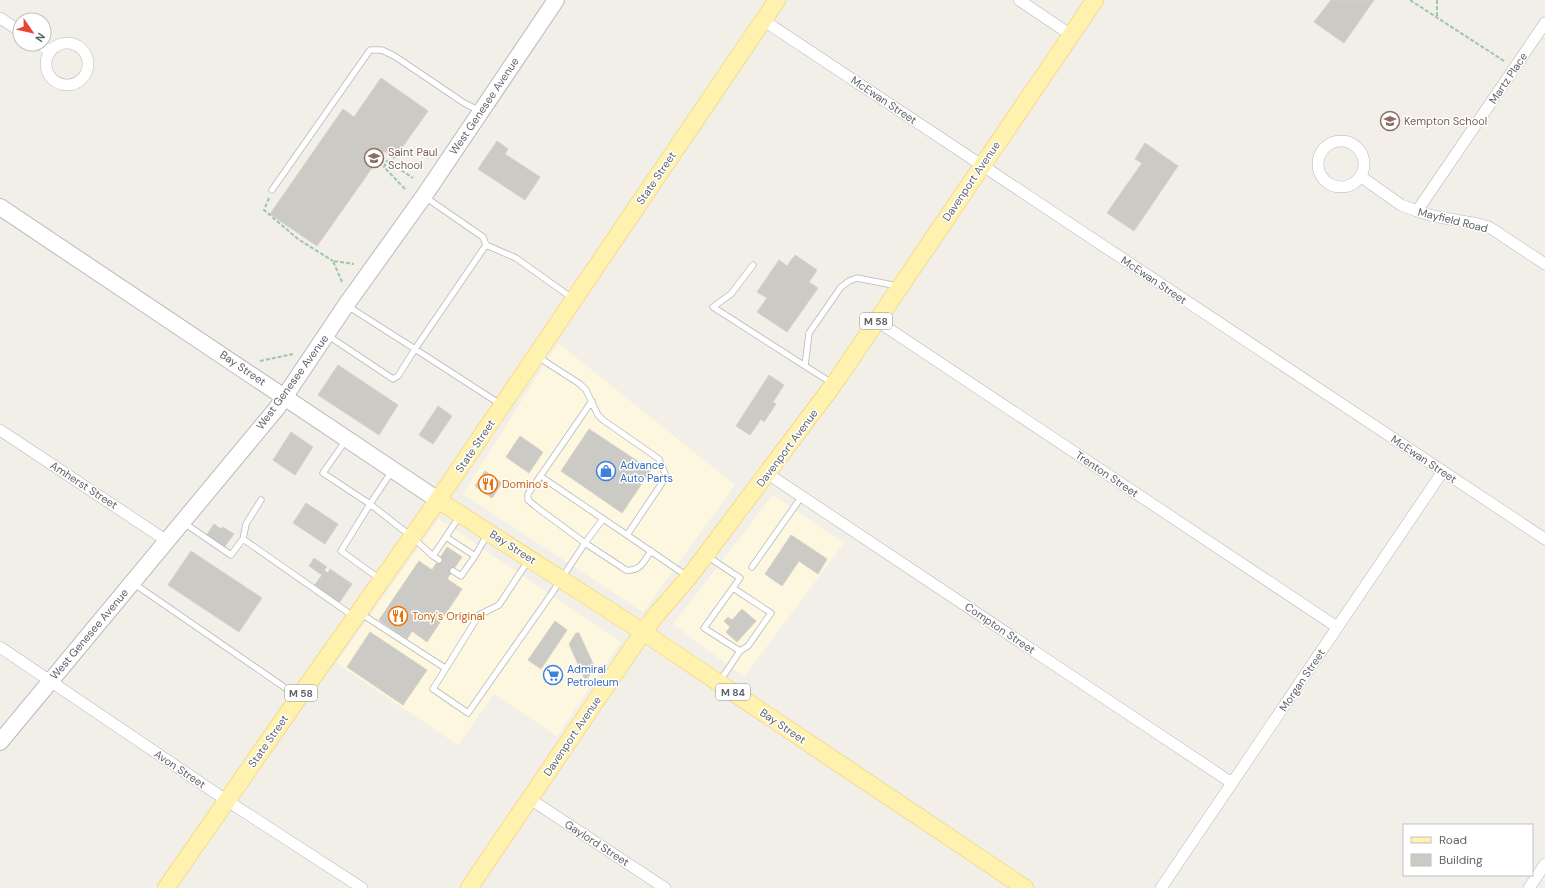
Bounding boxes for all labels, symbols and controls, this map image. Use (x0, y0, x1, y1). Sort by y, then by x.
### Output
north arrow (12, 12, 52, 52)
text: N (32, 30, 48, 45)
street label: Martz Place (1486, 50, 1530, 106)
street label: West Genesee Avenue (446, 55, 522, 157)
street label: McEwan Street (848, 73, 920, 127)
school or university icon: Kempton School (1379, 110, 1401, 132)
place label: Kempton School (1404, 114, 1487, 128)
street label: Davenport Avenue (939, 138, 1003, 224)
place label: Saint Paul School (388, 145, 437, 172)
school or university icon: Saint Paul School (363, 147, 385, 169)
street label: State Street (633, 149, 679, 207)
street label: Mayfield Road (1417, 205, 1489, 235)
street label: McEwan Street (1118, 253, 1190, 307)
road number: M 58 (860, 313, 892, 329)
street label: West Genesee Avenue (253, 332, 331, 432)
street label: Bay Street (217, 347, 269, 389)
street label: Davenport Avenue (753, 406, 821, 490)
street label: State Street (452, 417, 498, 475)
street label: McEwan Street (1388, 432, 1460, 486)
street label: Trenton Street (1073, 448, 1141, 500)
street label: Amherst Street (48, 458, 120, 512)
place label: Advance Auto Parts (620, 458, 673, 485)
shop icon: Advance Auto Parts (595, 460, 617, 482)
restaurant icon: Domino's (477, 473, 499, 495)
place label: Domino's (502, 477, 548, 491)
street label: Bay Street (487, 527, 539, 567)
street label: West Genesee Avenue (47, 586, 131, 682)
street label: Compton Street (962, 599, 1038, 657)
restaurant icon: Tony's Original (387, 605, 409, 627)
place label: Tony's Original (412, 609, 485, 623)
street label: Morgan Street (1276, 646, 1328, 714)
place label: Admiral Petroleum (567, 662, 619, 689)
supermarket icon: Admiral Petroleum (542, 664, 564, 686)
road number: M 84 (716, 684, 750, 700)
road number: M 58 (285, 685, 317, 701)
street label: Davenport Avenue (540, 693, 604, 779)
street label: Bay Street (757, 705, 809, 747)
street label: State Street (245, 712, 291, 770)
street label: Avon Street (152, 747, 208, 791)
street label: Gaylord Street (562, 817, 632, 869)
legend (1403, 824, 1533, 876)
text: Road (1439, 832, 1467, 848)
text: Building (1439, 852, 1483, 868)

